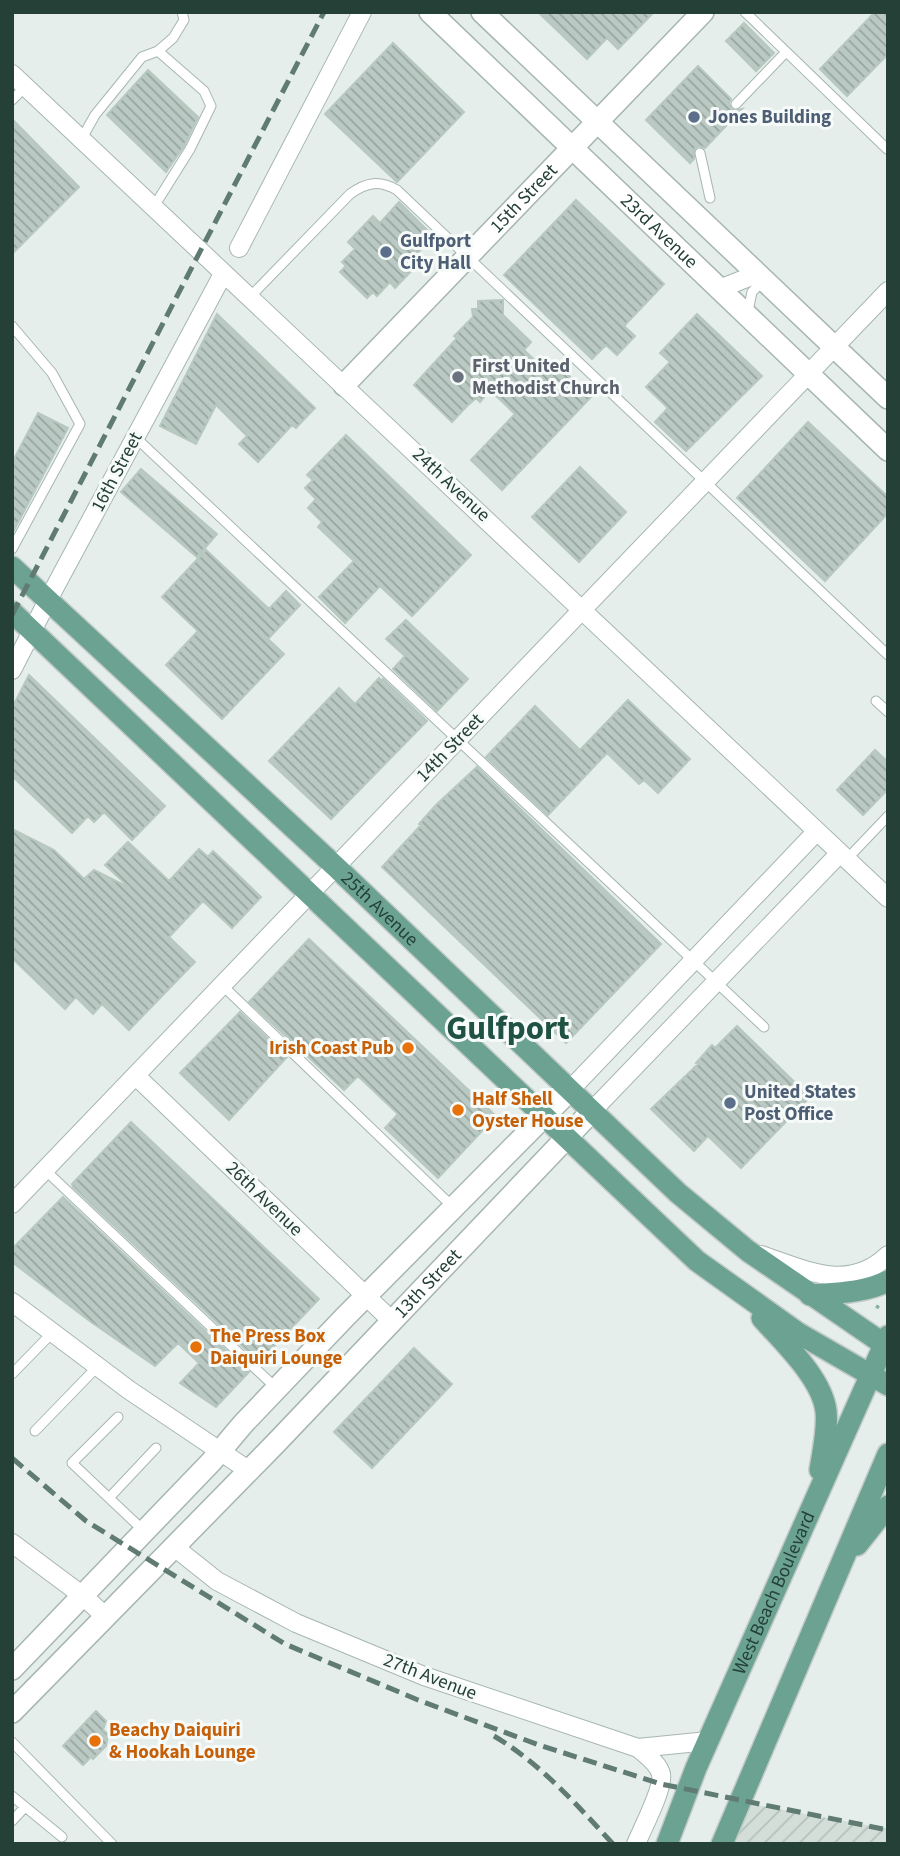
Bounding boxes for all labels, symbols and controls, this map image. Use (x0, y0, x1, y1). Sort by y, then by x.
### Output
place label: Jones Building (708, 104, 831, 131)
marker: Jones Building (686, 109, 702, 125)
street label: 15th Street (484, 157, 564, 239)
street label: 23rd Avenue (614, 187, 704, 275)
place label: Gulfport City Hall (400, 228, 472, 277)
marker: Gulfport City Hall (378, 244, 394, 260)
place label: First United Methodist Church (472, 353, 620, 402)
marker: First United Methodist Church (450, 369, 466, 385)
street label: 16th Street (85, 427, 150, 517)
street label: 24th Avenue (406, 442, 496, 528)
street label: 14th Street (410, 707, 490, 789)
street label: 25th Avenue (335, 865, 425, 952)
district label: Gulfport (446, 1005, 570, 1052)
place label: Irish Coast Pub (269, 1035, 394, 1062)
marker: Irish Coast Pub (400, 1040, 416, 1056)
place label: United States Post Office (744, 1079, 856, 1128)
place label: Half Shell Oyster House (472, 1086, 584, 1135)
marker: United States Post Office (722, 1095, 738, 1111)
marker: Half Shell Oyster House (450, 1102, 466, 1118)
street label: 26th Avenue (219, 1155, 309, 1243)
street label: 13th Street (388, 1242, 468, 1324)
place label: The Press Box Daiquiri Lounge (210, 1323, 342, 1372)
marker: The Press Box Daiquiri Lounge (188, 1339, 204, 1355)
street label: West Beach Boulevard (726, 1507, 822, 1679)
street label: 27th Avenue (379, 1647, 481, 1707)
place label: Beachy Daiquiri & Hookah Lounge (109, 1717, 256, 1766)
marker: Beachy Daiquiri & Hookah Lounge (87, 1733, 103, 1749)

